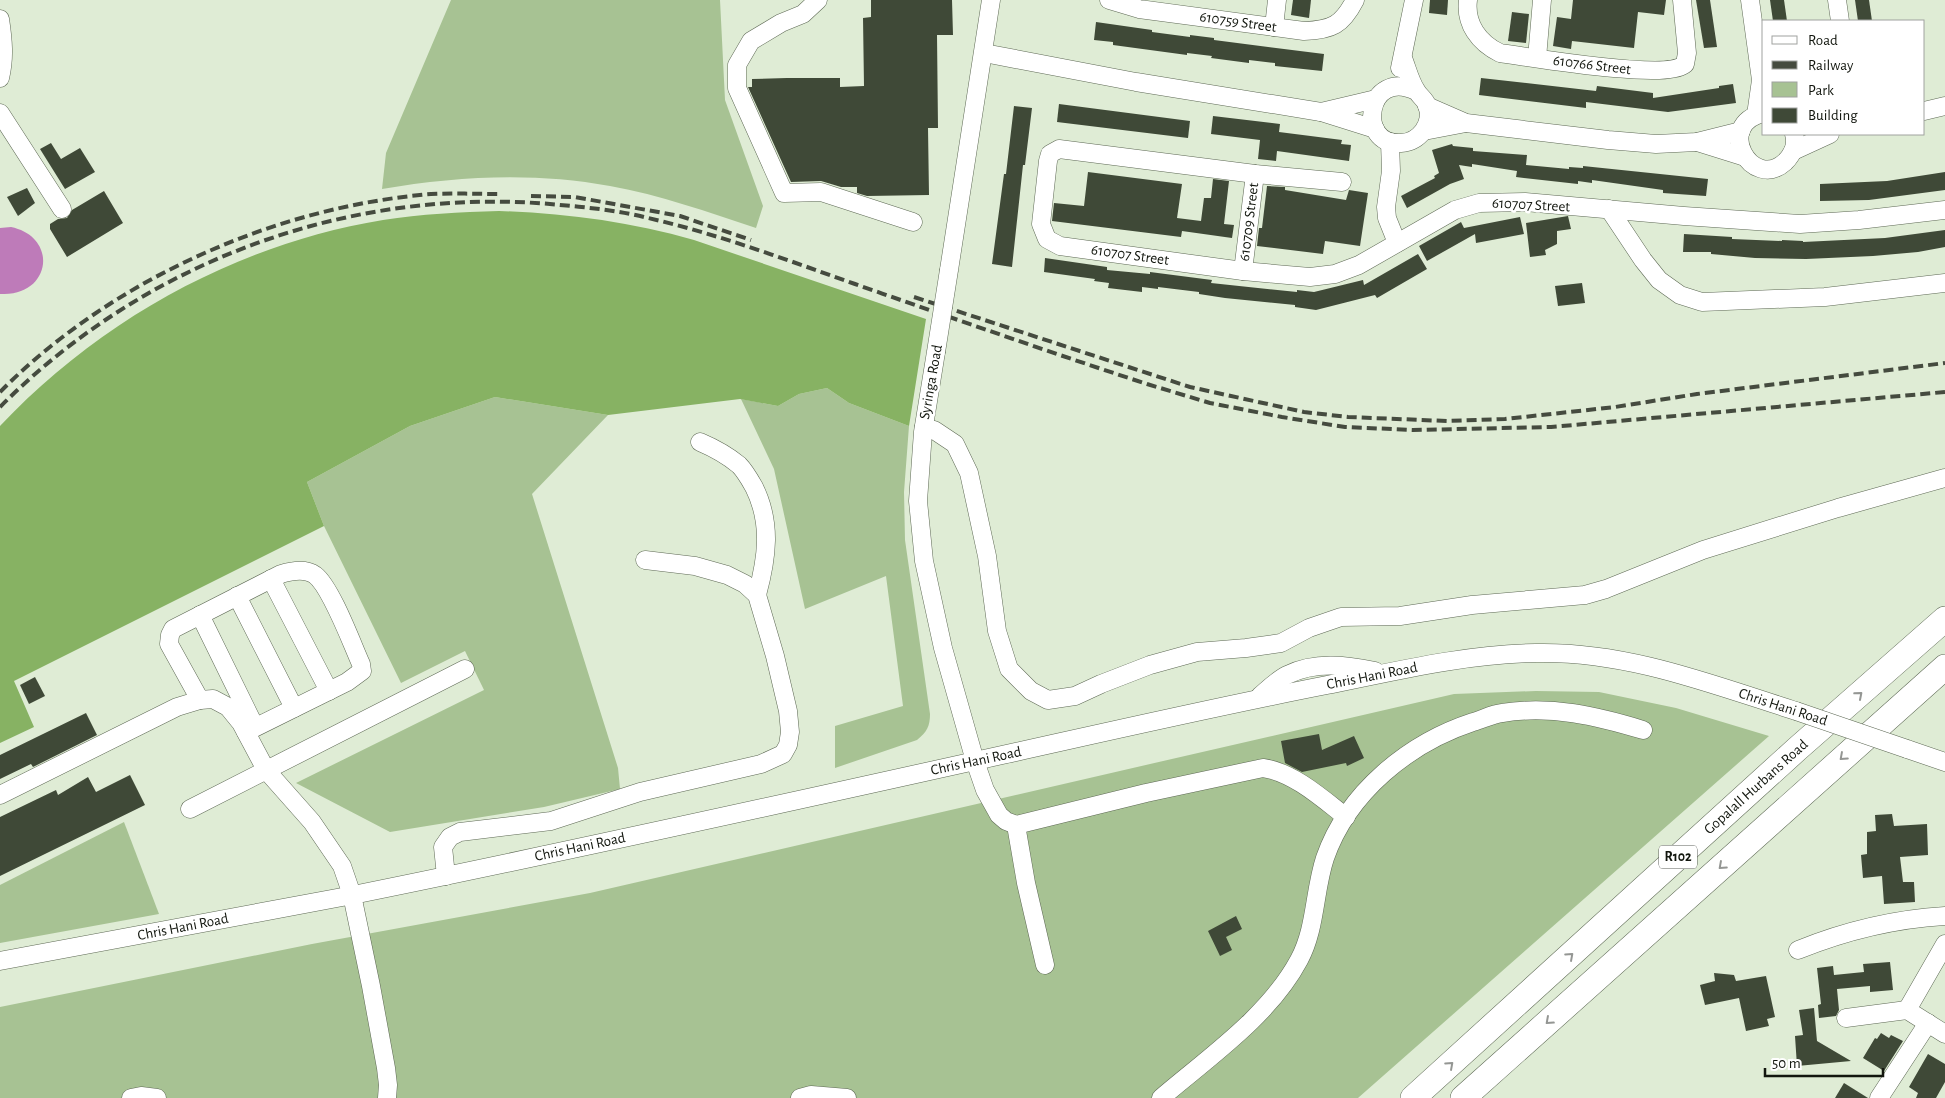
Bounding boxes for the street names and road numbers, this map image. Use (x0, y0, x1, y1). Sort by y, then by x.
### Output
street label: 610759 Street (1199, 9, 1278, 35)
street label: 610766 Street (1552, 53, 1632, 77)
street label: 610709 Street (1237, 182, 1261, 262)
street label: 610707 Street (1491, 195, 1571, 215)
street label: 610707 Street (1090, 242, 1170, 268)
street label: Syringa Road (917, 343, 945, 421)
street label: Chris Hani Road (1325, 660, 1419, 692)
street label: Chris Hani Road (1737, 686, 1829, 728)
street label: Gopalall Hurbans Road (1701, 737, 1811, 837)
street label: Chris Hani Road (929, 744, 1023, 778)
street label: Chris Hani Road (533, 830, 627, 864)
road number: R102 (1659, 846, 1697, 869)
street label: Chris Hani Road (136, 911, 230, 943)

